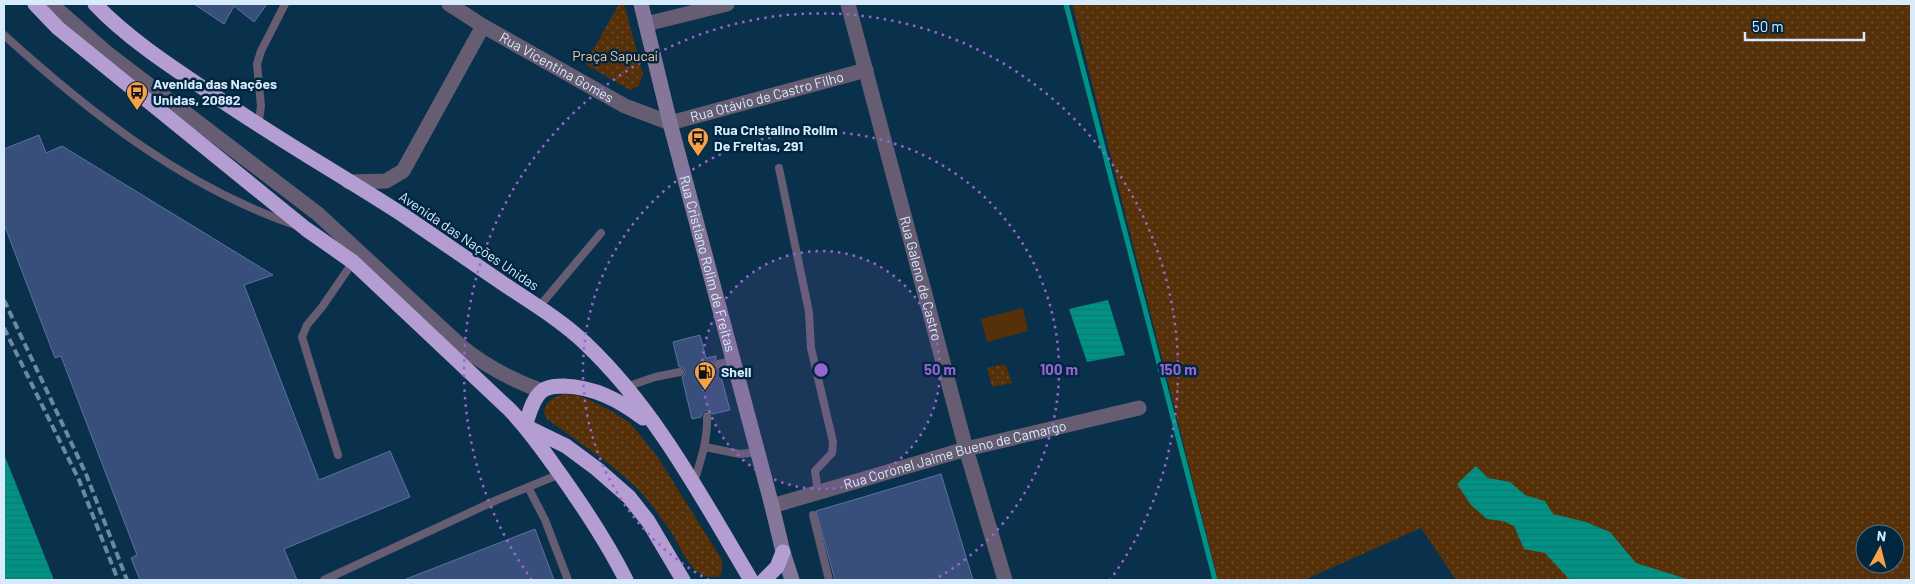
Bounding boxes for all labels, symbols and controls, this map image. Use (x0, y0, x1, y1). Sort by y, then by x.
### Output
scale bar (1745, 10, 1864, 42)
text: 50 m (1752, 17, 1784, 35)
street label: Rua Vicentina Gomes (497, 28, 617, 106)
park label: Praça Sapucaí (572, 47, 658, 64)
street label: Rua Otávio de Castro Filho (688, 67, 845, 125)
place label: Avenida das Nações Unidas, 20882 (153, 75, 277, 108)
bus stop icon: Avenida das Nações Unidas, 20882 (125, 80, 149, 111)
place label: Rua Cristalino Rolim De Freitas, 291 (714, 121, 838, 154)
bus stop icon: Rua Cristalino Rolim De Freitas, 291 (686, 126, 710, 157)
street label: Rua Cristiano Rolim de Freitas (676, 173, 740, 354)
street label: Avenida das Nações Unidas (396, 187, 543, 294)
street label: Rua Galeno de Castro (897, 214, 946, 343)
fuel station icon: Shell (693, 360, 717, 391)
text: 50 m (924, 360, 956, 378)
text: 100 m (1040, 360, 1078, 378)
text: 150 m (1159, 360, 1197, 378)
centre of rings (812, 361, 830, 379)
place label: Shell (721, 363, 751, 380)
street label: Rua Coronel Jaime Bueno de Camargo (841, 417, 1068, 493)
north arrow (1855, 524, 1905, 574)
text: N (1876, 527, 1887, 545)

